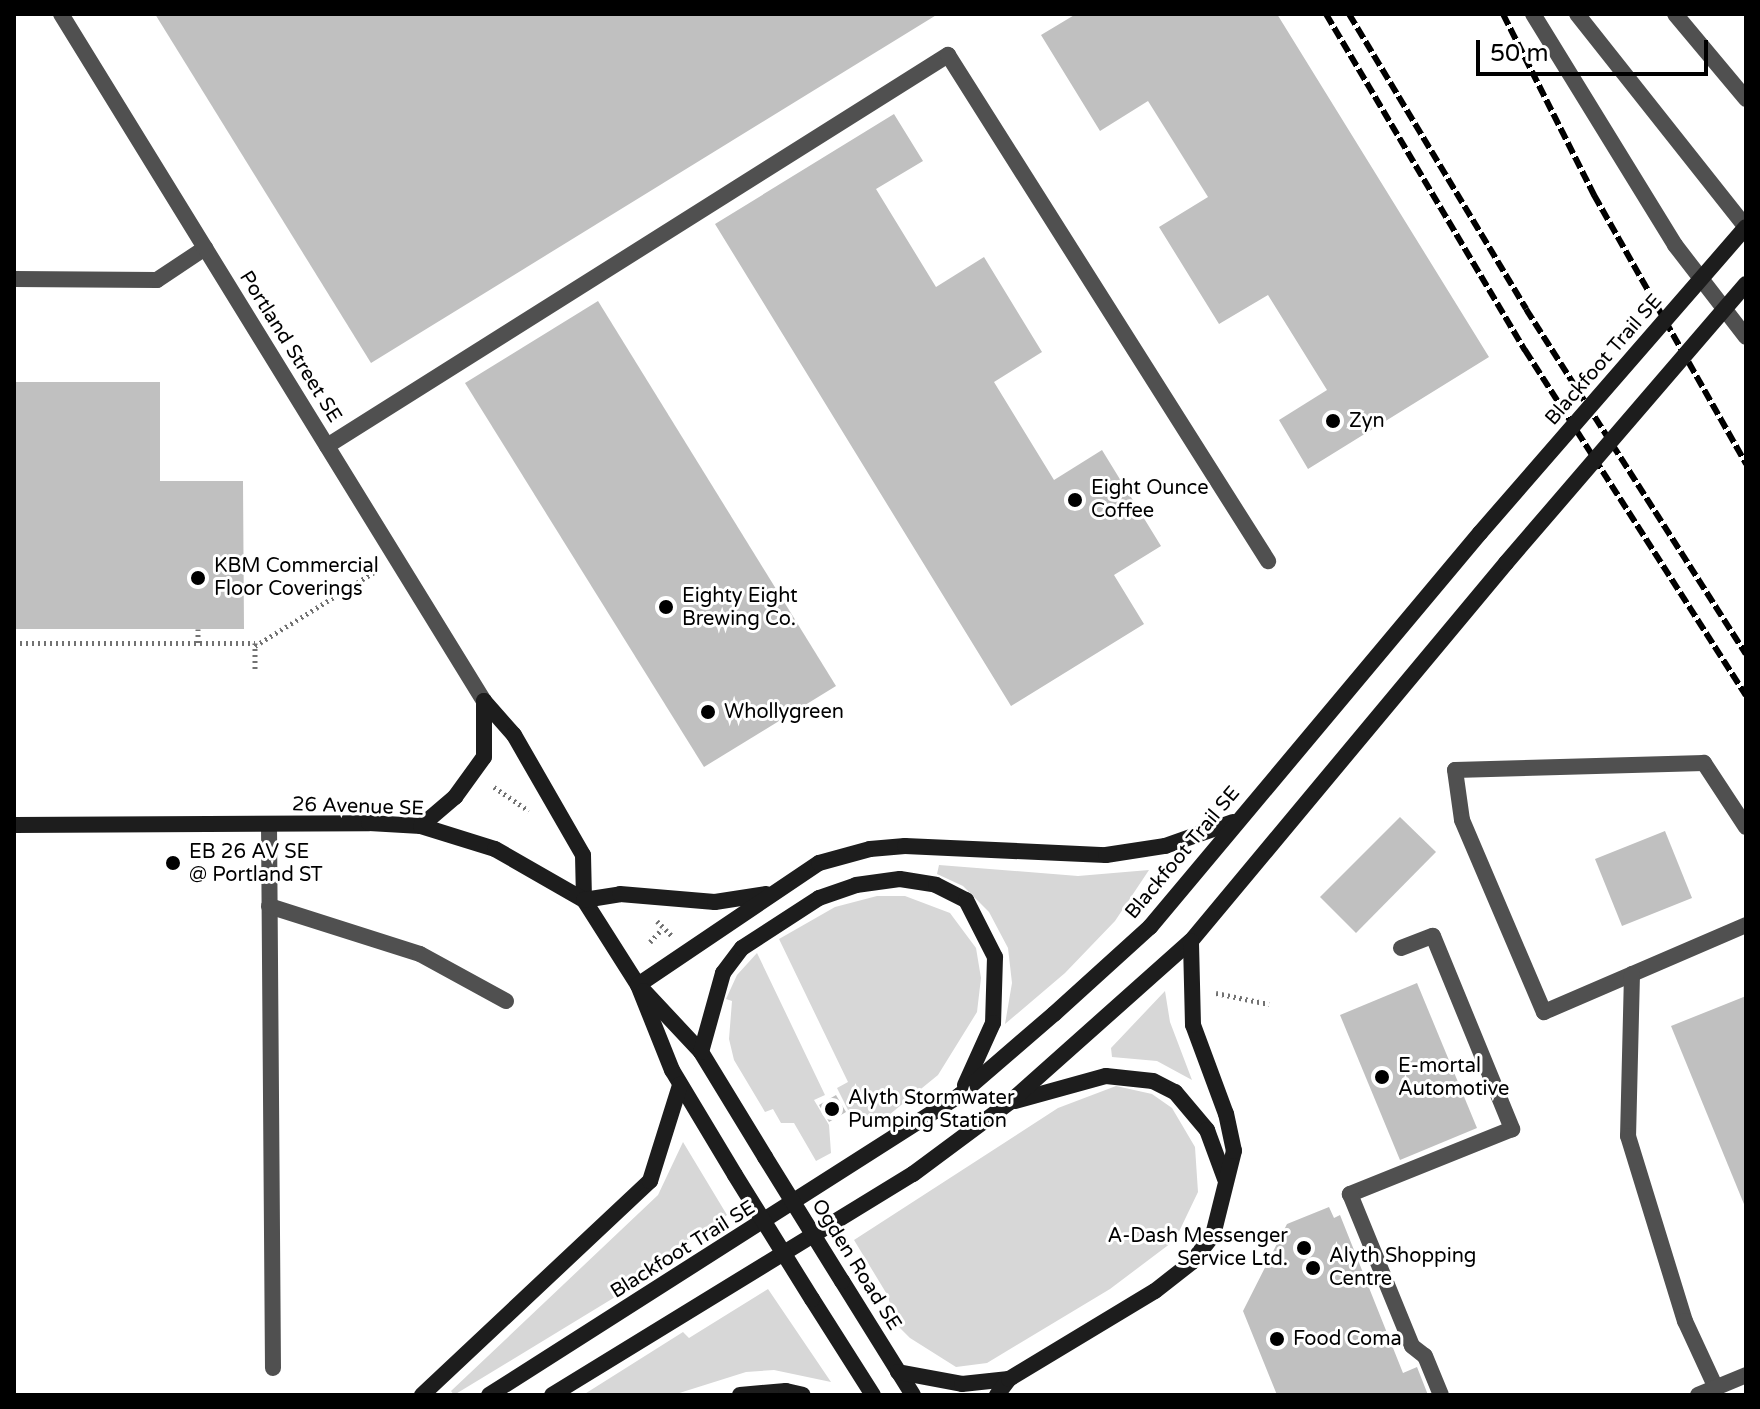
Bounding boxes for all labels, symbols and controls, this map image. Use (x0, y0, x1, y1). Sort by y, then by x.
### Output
scale bar (1480, 24, 1712, 74)
text: 50 m (1490, 39, 1548, 68)
street label: Portland Street SE (234, 267, 346, 427)
street label: Blackfoot Trail SE (1541, 290, 1667, 430)
place label: Zyn (1349, 409, 1385, 433)
marker: Zyn (1324, 412, 1342, 430)
place label: Eight Ounce Coffee (1091, 476, 1208, 523)
marker: Eight Ounce Coffee (1066, 491, 1084, 509)
place label: KBM Commercial Floor Coverings (214, 554, 379, 601)
marker: KBM Commercial Floor Coverings (189, 569, 207, 587)
place label: Eighty Eight Brewing Co. (682, 584, 798, 631)
marker: Eighty Eight Brewing Co. (657, 598, 675, 616)
place label: Whollygreen (724, 700, 844, 724)
marker: Whollygreen (699, 703, 717, 721)
street label: Blackfoot Trail SE (1121, 782, 1245, 924)
street label: 26 Avenue SE (292, 793, 424, 821)
place label: EB 26 AV SE @ Portland ST (189, 840, 323, 887)
marker: EB 26 AV SE @ Portland ST (164, 854, 182, 872)
place label: E-mortal Automotive (1398, 1054, 1509, 1101)
marker: E-mortal Automotive (1373, 1068, 1391, 1086)
place label: Alyth Stormwater Pumping Station (848, 1086, 1015, 1133)
marker: Alyth Stormwater Pumping Station (823, 1100, 841, 1118)
street label: Ogden Road SE (806, 1195, 906, 1335)
street label: Blackfoot Trail SE (606, 1196, 760, 1304)
place label: A-Dash Messenger Service Ltd. (1108, 1224, 1288, 1271)
marker: A-Dash Messenger Service Ltd. (1295, 1239, 1313, 1257)
place label: Alyth Shopping Centre (1329, 1244, 1476, 1291)
marker: Alyth Shopping Centre (1304, 1259, 1322, 1277)
place label: Food Coma (1293, 1327, 1402, 1351)
marker: Food Coma (1268, 1330, 1286, 1348)

